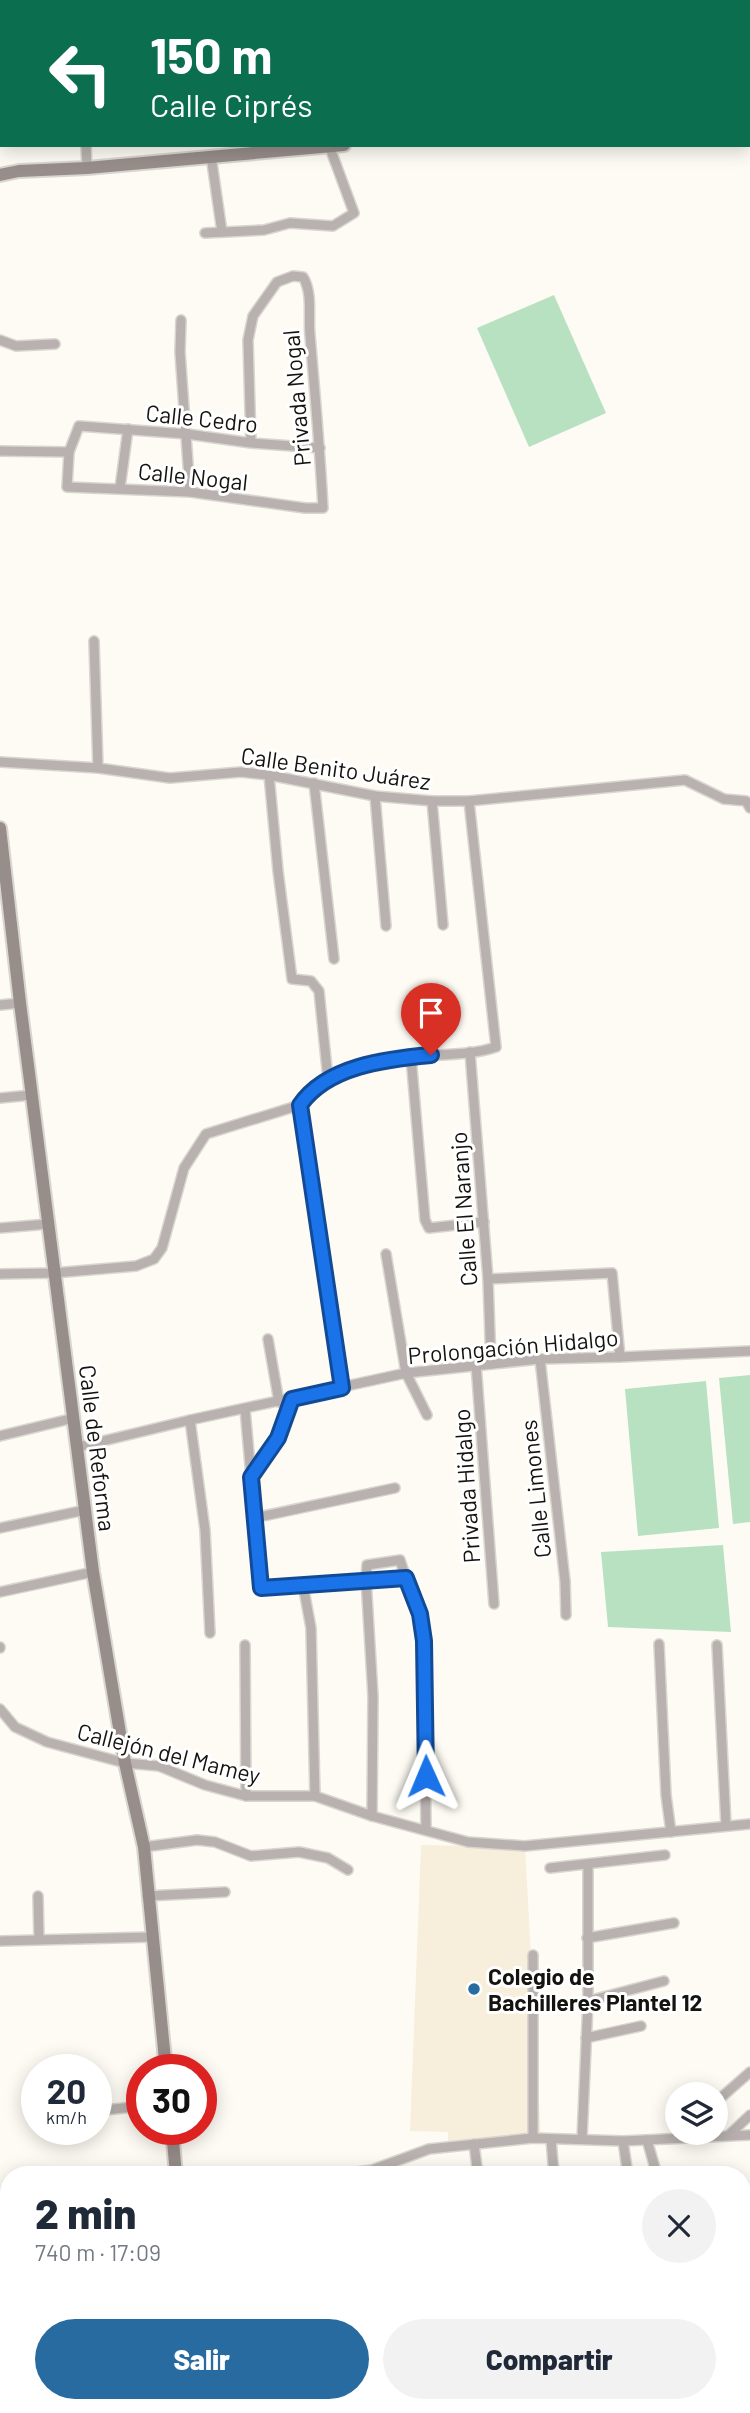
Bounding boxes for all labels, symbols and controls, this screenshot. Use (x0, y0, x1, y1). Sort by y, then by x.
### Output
text: 150 m (150, 25, 272, 84)
icon: left (35, 28, 126, 119)
text: Calle Ciprés (150, 85, 313, 123)
street label: Privada Nogal (276, 329, 316, 467)
street label: Calle Cedro (145, 398, 259, 438)
street label: Calle Nogal (137, 456, 249, 496)
street label: Calle Benito Juárez (239, 741, 433, 795)
pin (401, 983, 461, 1055)
icon: arrive (412, 994, 450, 1032)
street label: Calle El Naranjo (444, 1131, 482, 1287)
street label: Prolongación Hidalgo (407, 1323, 619, 1369)
street label: Calle de Reforma (74, 1363, 122, 1533)
street label: Privada Hidalgo (447, 1408, 485, 1564)
street label: Calle Limones (514, 1419, 556, 1559)
street label: Callejón del Mamey (75, 1717, 264, 1789)
position arrow (389, 1739, 463, 1813)
place label: Colegio de Bachilleres Plantel 12 (488, 1962, 702, 2016)
marker: Colegio de Bachilleres Plantel 12 (466, 1981, 482, 1997)
speed limit sign: 30 (126, 2054, 217, 2145)
text: 20 (47, 2069, 86, 2111)
map controls (665, 2082, 728, 2145)
button: layers (665, 2082, 728, 2145)
text: km/h (46, 2106, 87, 2128)
text: 2 min (35, 2187, 136, 2237)
button: close (642, 2189, 716, 2263)
text: 740 m · 17:09 (35, 2238, 161, 2266)
button: Salir (35, 2319, 369, 2399)
button: Compartir (383, 2319, 716, 2399)

